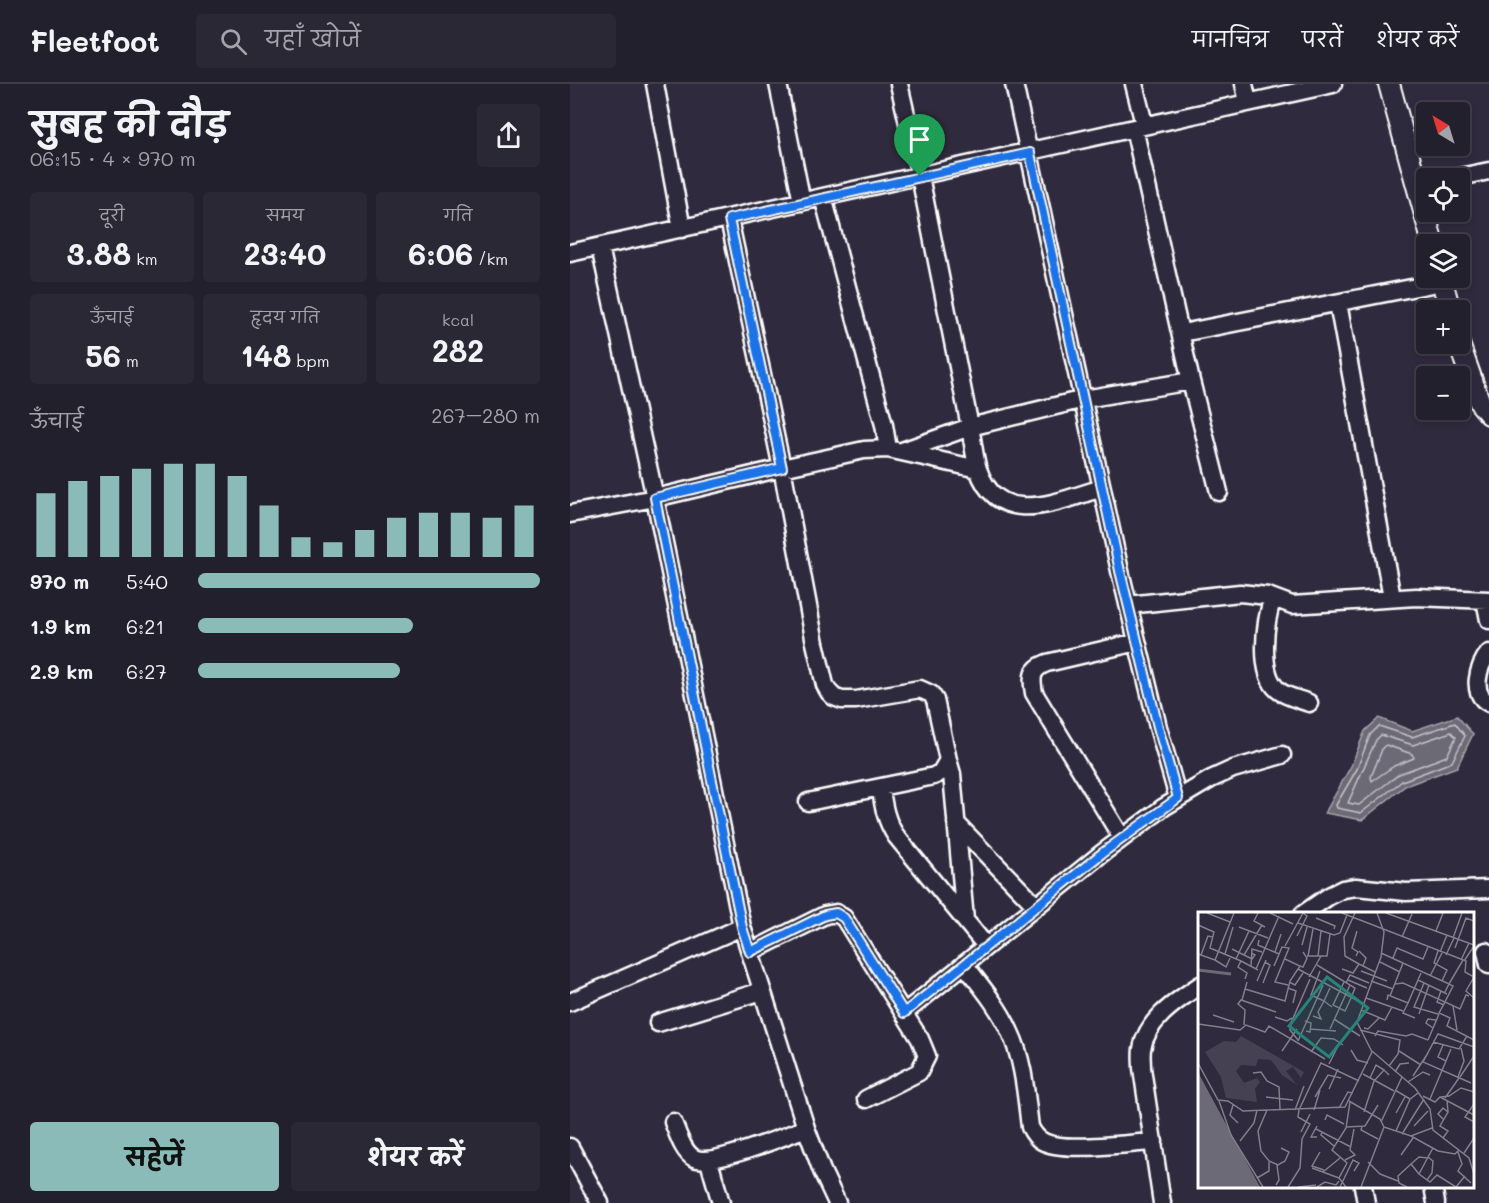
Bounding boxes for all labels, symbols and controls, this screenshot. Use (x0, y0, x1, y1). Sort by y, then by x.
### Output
search box (196, 14, 616, 68)
text: Fleetfoot (30, 23, 160, 59)
text: यहाँ खोजें (265, 24, 361, 53)
icon: search (217, 25, 250, 58)
text: मानचित्र (1192, 25, 1269, 52)
text: परतें (1302, 25, 1343, 52)
text: शेयर करें (1376, 25, 1459, 52)
text: सुबह की दौड़ (30, 101, 228, 144)
north arrow (1416, 102, 1470, 156)
map controls (1416, 102, 1470, 420)
button: share (477, 104, 540, 167)
pin (894, 114, 945, 176)
icon: arrive (903, 123, 936, 156)
text: 06:15 · 4 × 970 m (30, 145, 196, 171)
button: locate (1416, 168, 1470, 222)
text: दूरी (99, 204, 125, 225)
text: समय (266, 204, 304, 225)
text: गति (443, 204, 473, 225)
text: 3.88 (67, 233, 131, 273)
text: 23:40 (244, 233, 326, 273)
text: 6:06 (408, 233, 473, 273)
button: layers (1416, 234, 1470, 288)
text: km (131, 248, 157, 269)
text: /km (473, 248, 508, 269)
button: + (1416, 300, 1470, 354)
text: ऊँचाई (91, 306, 133, 327)
text: हृदय गति (251, 306, 319, 327)
text: kcal (442, 309, 474, 330)
text: 282 (432, 330, 484, 370)
text: 56 (85, 335, 121, 375)
text: 148 (241, 335, 291, 375)
text: m (121, 350, 139, 371)
text: bpm (291, 350, 329, 371)
button: − (1416, 366, 1470, 420)
text: 267–280 m (431, 402, 540, 428)
text: ऊँचाई (30, 407, 84, 433)
text: 970 m (30, 568, 89, 594)
text: 5:40 (126, 568, 168, 594)
text: 1.9 km (30, 613, 91, 639)
text: 6:21 (126, 613, 164, 639)
text: 2.9 km (30, 658, 93, 684)
text: 6:27 (126, 658, 167, 684)
inset map (1198, 912, 1474, 1188)
button: सहेजें (30, 1122, 279, 1191)
button: शेयर करें (291, 1122, 540, 1191)

